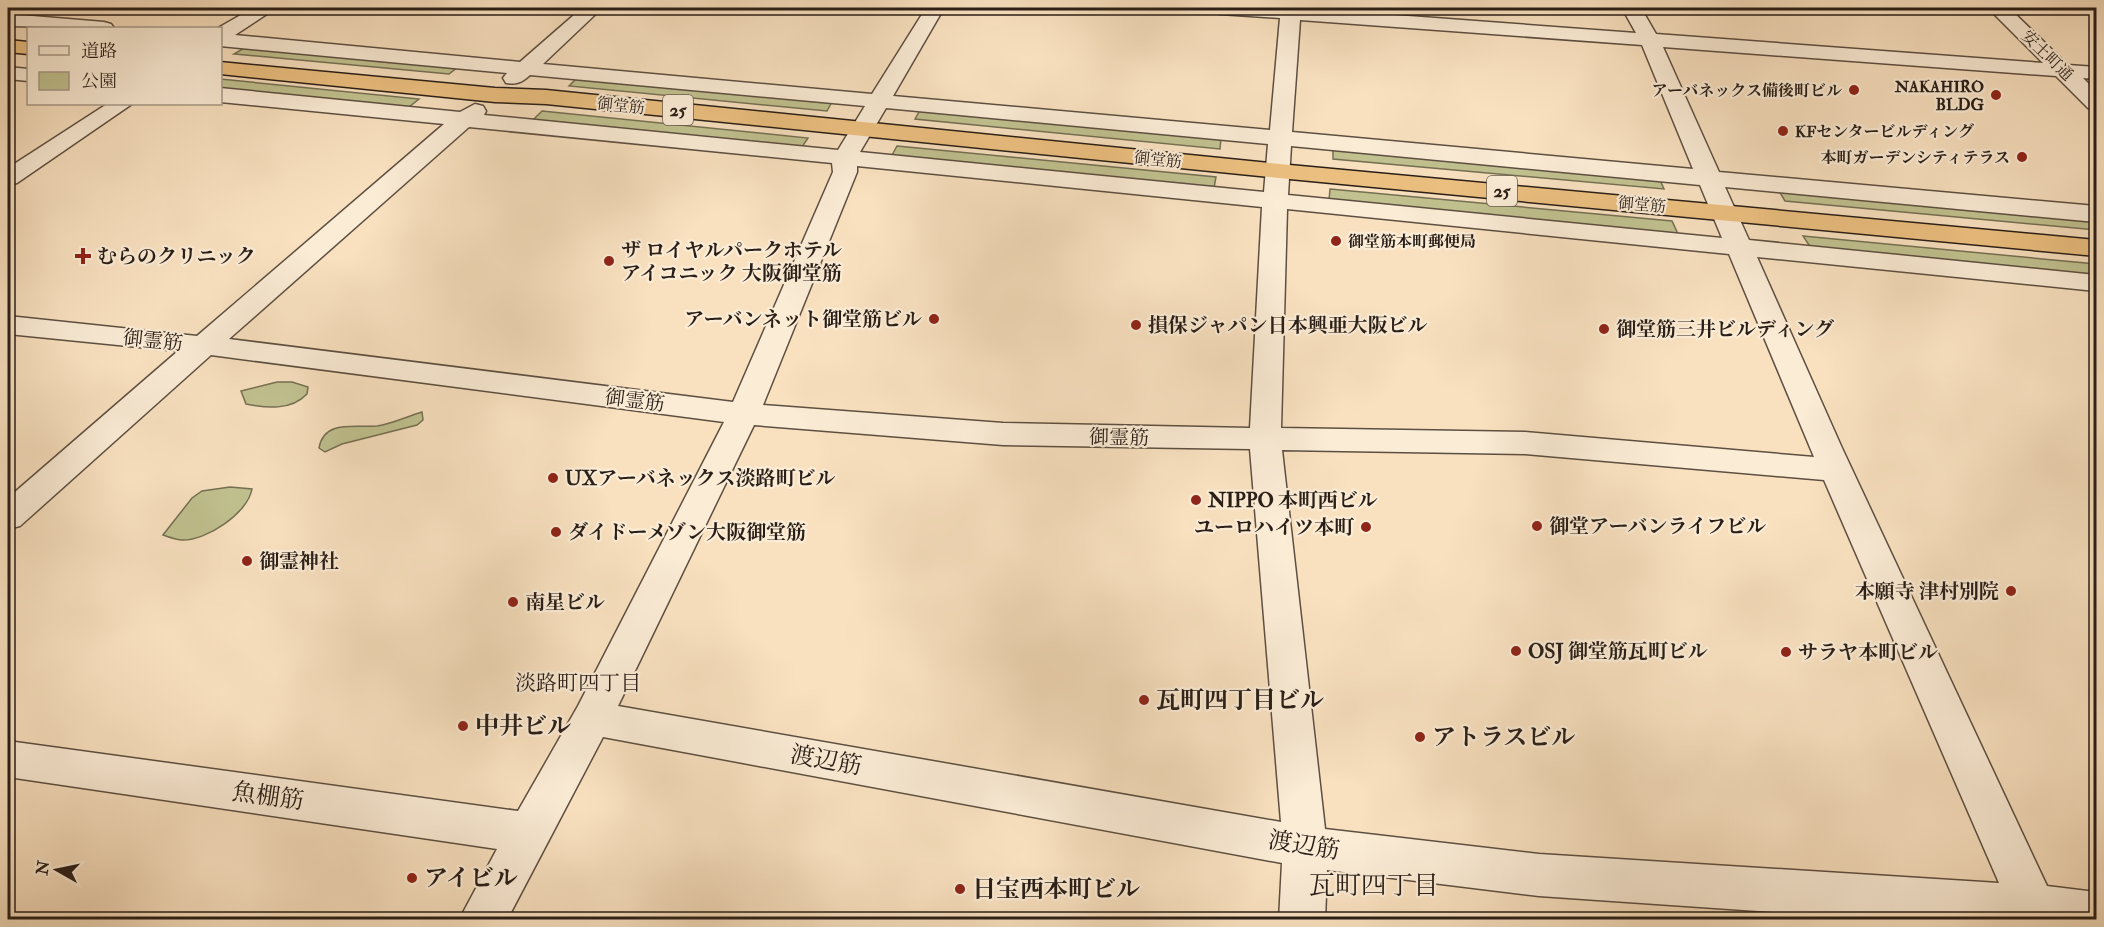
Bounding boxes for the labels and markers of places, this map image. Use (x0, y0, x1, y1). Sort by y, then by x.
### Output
place label: NAKAHIRO BLDG (1894, 77, 1985, 115)
place label: アーバネックス備後町ビル (1651, 81, 1842, 101)
marker: アーバネックス備後町ビル (1847, 83, 1861, 97)
marker: NAKAHIRO BLDG (1989, 88, 2003, 102)
place label: KFセンタービルディング (1795, 122, 1974, 142)
marker: KFセンタービルディング (1776, 124, 1790, 138)
place label: 本町ガーデンシティテラス (1820, 148, 2010, 168)
marker: 本町ガーデンシティテラス (2015, 150, 2029, 164)
place label: 御堂筋本町郵便局 (1348, 232, 1476, 252)
marker: 御堂筋本町郵便局 (1329, 234, 1343, 248)
place label: ザ ロイヤルパークホテル アイコニック 大阪御堂筋 (621, 238, 842, 286)
place label: むらのクリニック (97, 244, 256, 269)
marker: むらのクリニック (74, 247, 92, 265)
marker: ザ ロイヤルパークホテル アイコニック 大阪御堂筋 (602, 254, 616, 268)
place label: アーバンネット御堂筋ビル (684, 307, 922, 332)
marker: アーバンネット御堂筋ビル (927, 312, 941, 326)
place label: 損保ジャパン日本興亜大阪ビル (1148, 313, 1428, 338)
place label: 御堂筋三井ビルディング (1616, 317, 1834, 342)
marker: 損保ジャパン日本興亜大阪ビル (1129, 318, 1143, 332)
marker: 御堂筋三井ビルディング (1597, 322, 1611, 336)
place label: UXアーバネックス淡路町ビル (565, 466, 835, 491)
marker: UXアーバネックス淡路町ビル (546, 471, 560, 485)
place label: NIPPO 本町西ビル (1207, 488, 1378, 513)
marker: NIPPO 本町西ビル (1189, 493, 1203, 507)
place label: 御堂アーバンライフビル (1549, 514, 1766, 539)
place label: ユーロハイツ本町 (1194, 515, 1355, 540)
marker: 御堂アーバンライフビル (1530, 519, 1544, 533)
place label: ダイドーメゾン大阪御堂筋 (568, 520, 806, 545)
marker: ユーロハイツ本町 (1359, 520, 1373, 534)
marker: ダイドーメゾン大阪御堂筋 (549, 525, 563, 539)
place label: 御霊神社 (259, 549, 339, 574)
marker: 御霊神社 (240, 554, 254, 568)
place label: 本願寺 津村別院 (1855, 579, 1999, 604)
marker: 本願寺 津村別院 (2004, 584, 2018, 598)
place label: 南星ビル (525, 590, 605, 615)
marker: 南星ビル (506, 595, 520, 609)
place label: OSJ 御堂筋瓦町ビル (1528, 639, 1708, 664)
place label: サラヤ本町ビル (1798, 640, 1938, 665)
marker: OSJ 御堂筋瓦町ビル (1509, 644, 1523, 658)
marker: サラヤ本町ビル (1779, 645, 1793, 659)
place label: 瓦町四丁目ビル (1156, 685, 1324, 716)
marker: 瓦町四丁目ビル (1137, 693, 1151, 707)
place label: 中井ビル (475, 711, 571, 742)
marker: 中井ビル (456, 719, 470, 733)
place label: アトラスビル (1432, 722, 1575, 753)
marker: アトラスビル (1413, 730, 1427, 744)
place label: アイビル (424, 863, 518, 894)
marker: アイビル (405, 871, 419, 885)
place label: 日宝西本町ビル (972, 874, 1140, 905)
marker: 日宝西本町ビル (953, 882, 967, 896)

